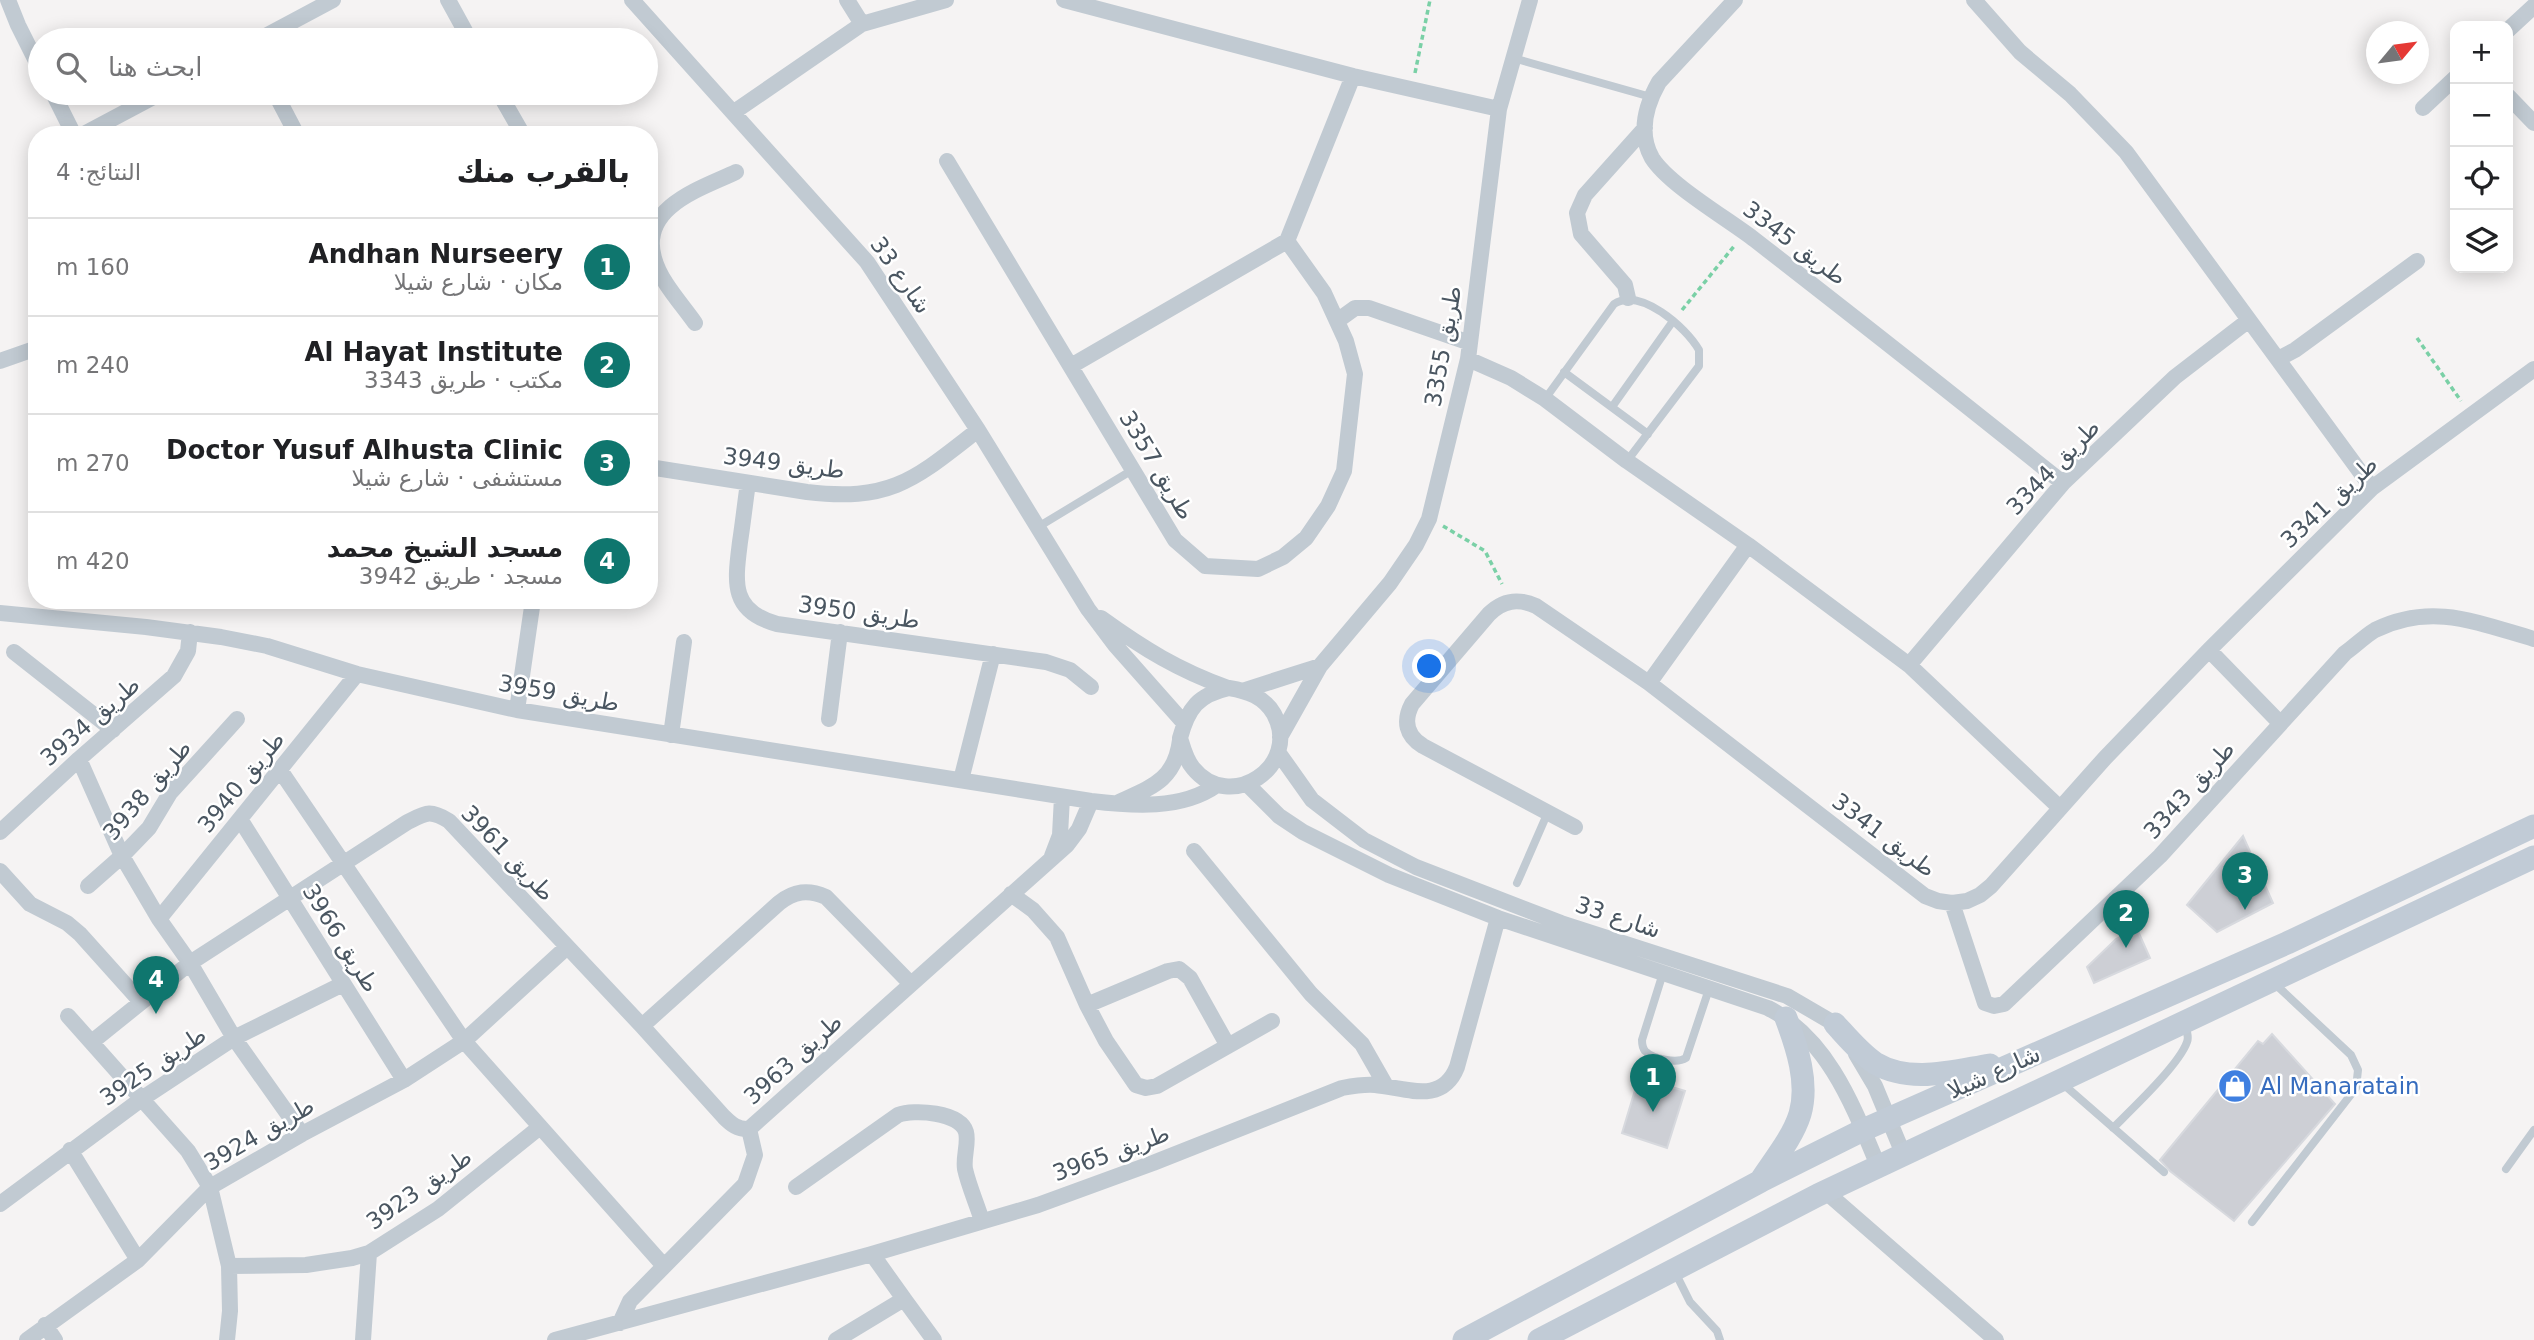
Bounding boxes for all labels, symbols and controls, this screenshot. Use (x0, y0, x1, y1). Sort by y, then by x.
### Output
north arrow (2366, 21, 2429, 84)
map controls (2450, 21, 2513, 273)
button: + (2450, 21, 2513, 84)
search box (28, 28, 658, 105)
icon: search (52, 48, 90, 86)
text: ابحث هنا (108, 52, 203, 82)
button: − (2450, 84, 2513, 147)
button: locate (2450, 147, 2513, 210)
text: بالقرب منك (457, 154, 630, 189)
text: النتائج: 4 (56, 159, 141, 185)
street label: طريق 3345 (1738, 196, 1852, 291)
button: layers (2450, 210, 2513, 273)
street label: شارع 33 (864, 232, 937, 319)
text: Andhan Nurseery (309, 239, 563, 269)
text: 160 m (56, 254, 130, 280)
text: 1 (599, 254, 615, 280)
text: مكان · شارع شيلا (394, 269, 563, 295)
street label: طريق 3355 (1420, 283, 1467, 409)
text: Al Hayat Institute (304, 337, 563, 367)
text: 240 m (56, 352, 130, 378)
text: 2 (599, 352, 615, 378)
text: مكتب · طريق 3343 (364, 367, 563, 393)
street label: طريق 3357 (1113, 406, 1200, 525)
street label: طريق 3344 (2001, 414, 2106, 521)
text: Doctor Yusuf Alhusta Clinic (166, 435, 563, 465)
street label: طريق 3949 (722, 443, 846, 484)
text: 270 m (56, 450, 130, 476)
text: 3 (599, 450, 615, 476)
street label: طريق 3341 (2275, 451, 2383, 554)
text: مستشفى · شارع شيلا (352, 465, 563, 491)
text: مسجد الشيخ محمد (327, 533, 563, 563)
text: 420 m (56, 548, 130, 574)
text: 4 (599, 548, 615, 574)
text: مسجد · طريق 3942 (359, 563, 563, 589)
street label: طريق 3950 (796, 591, 921, 634)
your location (1412, 649, 1446, 683)
street label: طريق 3959 (496, 670, 622, 717)
street label: طريق 3934 (35, 671, 145, 772)
street label: طريق 3940 (192, 726, 290, 838)
street label: طريق 3938 (98, 735, 197, 846)
street label: طريق 3343 (2138, 736, 2240, 845)
street label: طريق 3341 (1827, 788, 1941, 883)
street label: طريق 3961 (455, 800, 560, 907)
pin: 3 (2222, 852, 2268, 910)
street label: طريق 3966 (297, 879, 384, 997)
pin: 2 (2103, 890, 2149, 948)
street label: شارع 33 (1572, 891, 1664, 944)
pin: 4 (133, 956, 179, 1014)
street label: طريق 3963 (739, 1008, 848, 1110)
street label: طريق 3925 (95, 1021, 212, 1112)
street label: شارع شيلا (1944, 1040, 2045, 1105)
pin: 1 (1630, 1054, 1676, 1112)
shop icon: Al Manaratain (2216, 1067, 2254, 1105)
place label: Al Manaratain (2260, 1073, 2420, 1099)
street label: طريق 3924 (199, 1092, 319, 1177)
street label: طريق 3965 (1049, 1120, 1173, 1187)
street label: طريق 3923 (361, 1143, 477, 1236)

